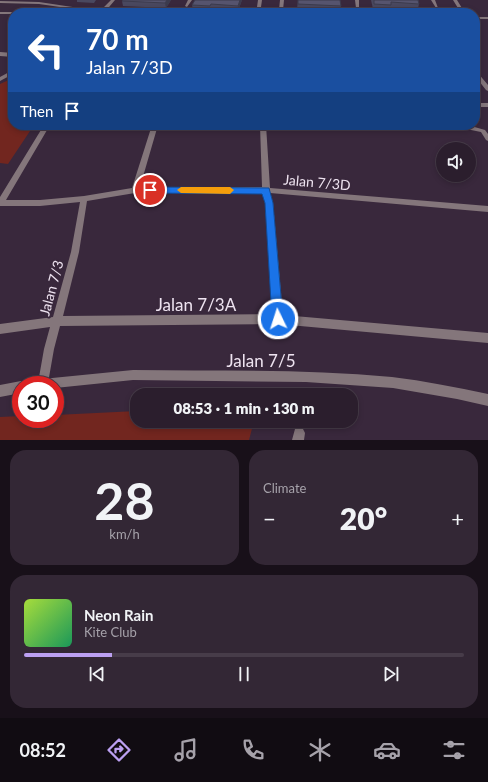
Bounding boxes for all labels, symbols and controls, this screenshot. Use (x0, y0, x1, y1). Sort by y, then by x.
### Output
text: 70 m (86, 22, 149, 56)
icon: left (20, 24, 72, 76)
text: Jalan 7/3D (86, 56, 173, 78)
icon: arrive (61, 100, 83, 122)
text: Then (20, 102, 53, 120)
map controls (436, 142, 476, 182)
button: sound (436, 142, 476, 182)
street label: Jalan 7/3D (283, 171, 351, 193)
pin (133, 173, 167, 207)
icon: arrive (139, 179, 161, 201)
street label: Jalan 7/3 (35, 258, 67, 318)
street label: Jalan 7/3A (156, 294, 237, 315)
position arrow (257, 298, 299, 340)
street label: Jalan 7/5 (227, 350, 296, 371)
speed limit sign: 30 (12, 376, 64, 428)
text: 08:53 · 1 min · 130 m (173, 399, 315, 417)
text: 28 (94, 469, 155, 531)
text: Climate (263, 480, 306, 496)
text: 20° (340, 500, 387, 536)
text: − (263, 505, 276, 532)
text: + (451, 505, 464, 532)
text: km/h (109, 526, 140, 542)
text: Neon Rain (84, 606, 153, 624)
text: Kite Club (84, 624, 137, 640)
icon: previous (86, 663, 108, 685)
icon: pause (233, 663, 255, 685)
icon: next (380, 663, 402, 685)
icon: directions (105, 736, 133, 764)
icon: music (172, 736, 200, 764)
icon: phone (239, 736, 267, 764)
icon: climate (306, 736, 334, 764)
icon: car (373, 736, 401, 764)
icon: filters (440, 736, 468, 764)
text: 08:52 (20, 739, 66, 761)

